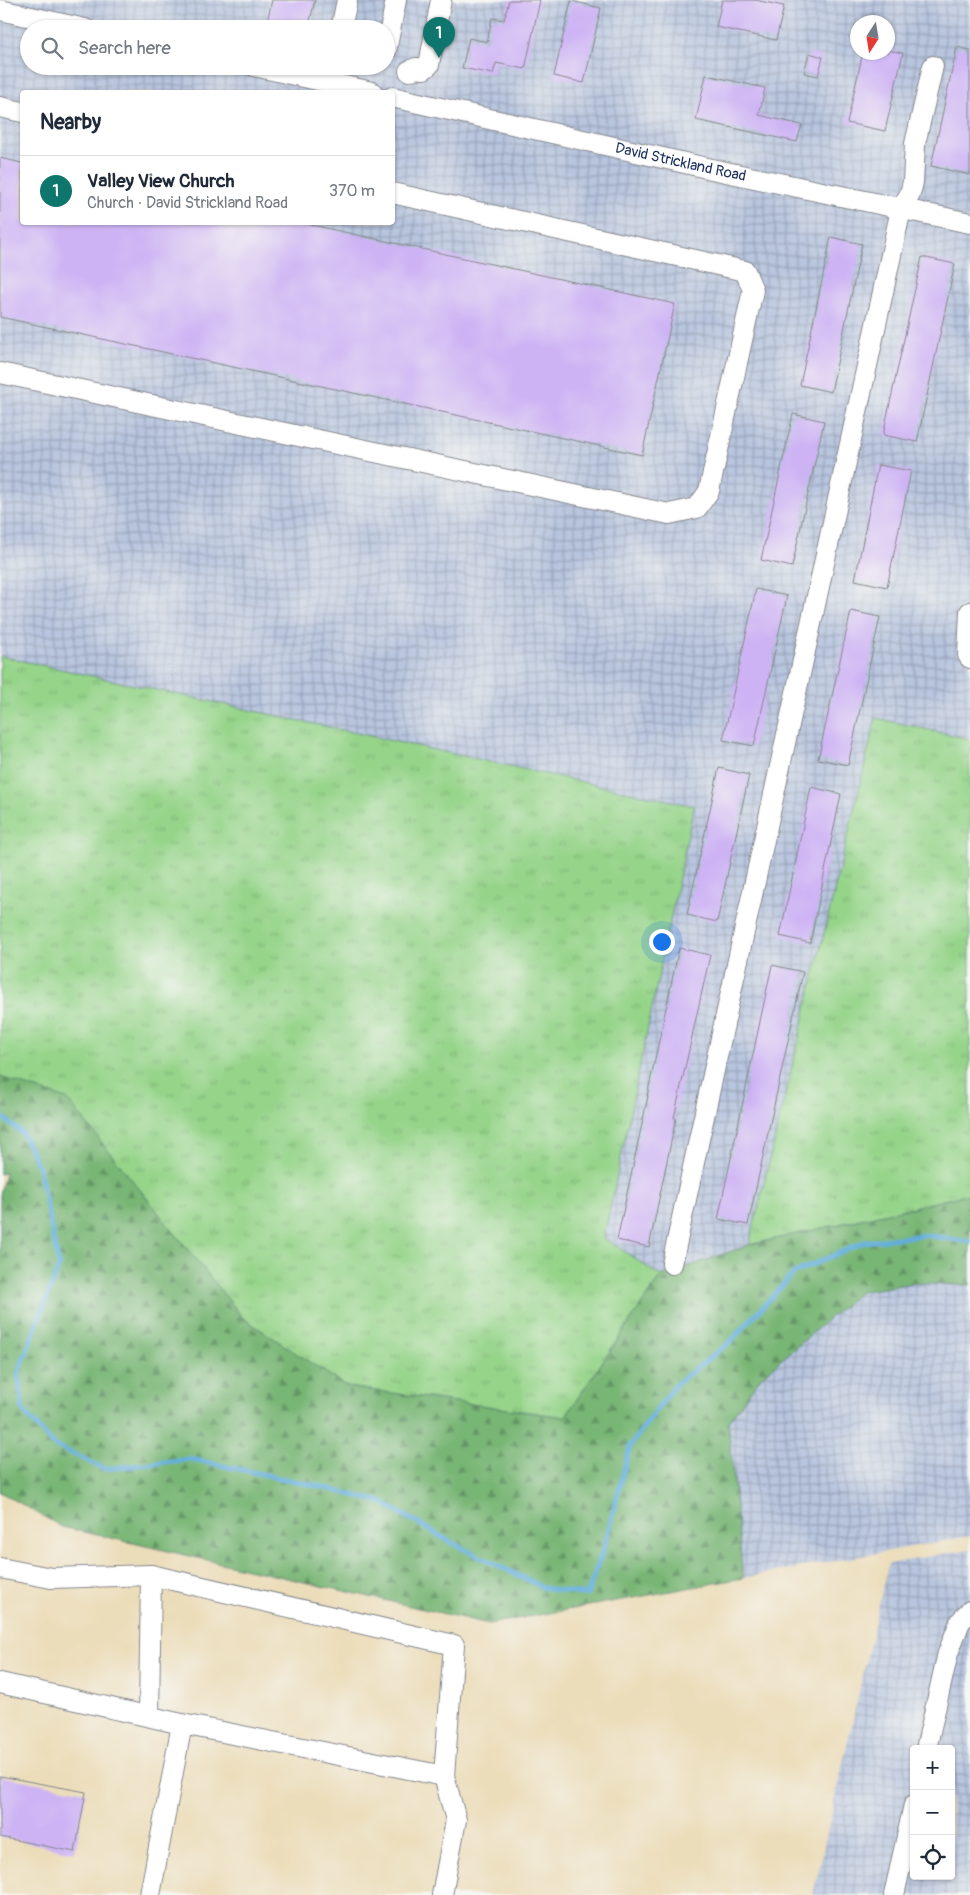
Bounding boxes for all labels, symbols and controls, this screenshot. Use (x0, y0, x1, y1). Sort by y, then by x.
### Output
north arrow (850, 15, 895, 60)
pin: 1 (423, 17, 455, 58)
search box (20, 20, 395, 75)
icon: search (38, 34, 66, 62)
text: Search here (78, 36, 171, 60)
text: Nearby (40, 109, 101, 136)
street label: David Strickland Road (614, 138, 748, 185)
text: Valley View Church (87, 169, 234, 193)
text: 1 (53, 181, 59, 201)
text: 370 m (329, 181, 375, 201)
text: Church · David Strickland Road (87, 193, 288, 213)
your location (649, 929, 675, 955)
map controls (910, 1745, 955, 1880)
button: + (910, 1745, 955, 1790)
button: − (910, 1790, 955, 1835)
button: locate (910, 1835, 955, 1880)

